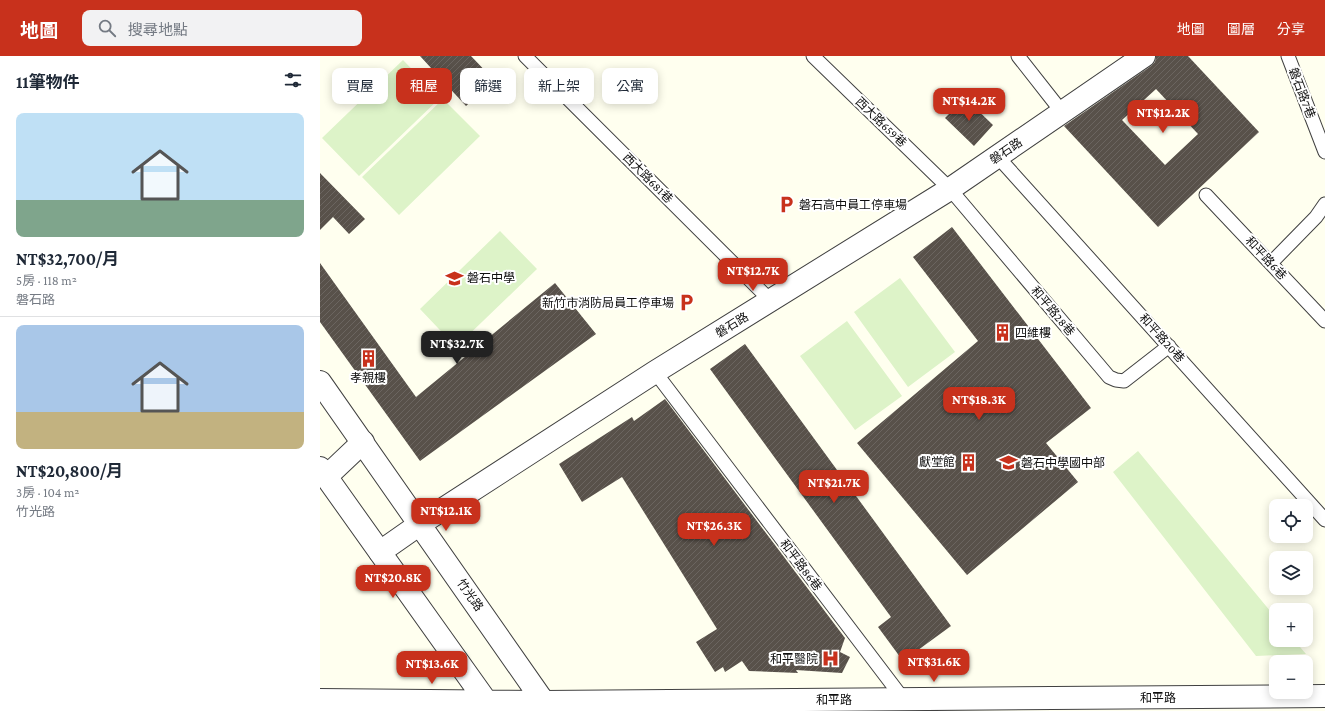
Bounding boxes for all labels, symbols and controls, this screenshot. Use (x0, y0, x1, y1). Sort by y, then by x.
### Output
search box (82, 10, 362, 46)
icon: search (96, 17, 118, 39)
text: 地圖 (20, 20, 58, 41)
text: 地圖 (1177, 21, 1205, 37)
text: 圖層 (1227, 21, 1255, 37)
text: 分享 (1277, 21, 1305, 37)
text: 搜尋地點 (128, 22, 188, 38)
street label: 磐石路7巷 (1286, 65, 1318, 121)
chip: 買屋 (332, 68, 388, 104)
chip: 租屋 (396, 68, 452, 104)
chip: 篩選 (460, 68, 516, 104)
chip: 新上架 (524, 68, 594, 104)
chip: 公寓 (602, 68, 658, 104)
icon: filters (282, 69, 304, 91)
text: 11筆物件 (16, 73, 80, 92)
pin: NT$14.2K (928, 88, 1010, 122)
text: NT$14.2K (942, 93, 996, 108)
street label: 西大路659巷 (853, 94, 909, 150)
pin: NT$12.2K (1122, 100, 1204, 134)
text: NT$12.2K (1136, 105, 1190, 120)
street label: 磐石路 (987, 135, 1025, 167)
icon: home (124, 139, 196, 211)
street label: 西大路681巷 (620, 150, 676, 206)
parking icon: 磐石高中員工停車場 (776, 195, 796, 215)
place label: 磐石高中員工停車場 (799, 198, 907, 212)
street label: 和平路6巷 (1242, 233, 1290, 283)
text: NT$32,700/月 (16, 250, 119, 269)
pin: NT$12.7K (712, 258, 794, 292)
text: NT$12.7K (727, 263, 779, 278)
school or university icon: 磐石中學 (444, 268, 464, 288)
place label: 磐石中學 (467, 271, 515, 285)
text: 5房 · 118 m² (16, 273, 77, 288)
street label: 和平路28巷 (1028, 283, 1078, 339)
text: 磐石路 (16, 292, 55, 307)
parking icon: 新竹市消防局員工停車場 (677, 293, 697, 313)
place label: 新竹市消防局員工停車場 (542, 296, 674, 310)
street label: 磐石路 (713, 310, 751, 340)
street label: 和平路20巷 (1137, 311, 1187, 365)
building icon: 四維樓 (992, 323, 1012, 343)
place label: 四維樓 (1015, 326, 1051, 340)
pin: NT$32.7K (416, 331, 498, 365)
text: NT$32.7K (430, 336, 484, 351)
building icon: 孝親樓 (358, 349, 378, 369)
icon: home (124, 351, 196, 423)
place label: 孝親樓 (350, 371, 386, 385)
pin: NT$18.3K (938, 387, 1020, 421)
text: NT$18.3K (952, 392, 1006, 407)
building icon: 獻堂館 (958, 452, 978, 472)
school or university icon: 磐石中學國中部 (998, 453, 1018, 473)
place label: 獻堂館 (919, 455, 955, 469)
place label: 磐石中學國中部 (1021, 456, 1105, 470)
text: NT$20,800/月 (16, 462, 123, 481)
pin: NT$21.7K (793, 470, 875, 504)
text: NT$21.7K (808, 475, 860, 490)
text: 3房 · 104 m² (16, 485, 79, 500)
pin: NT$12.1K (405, 498, 487, 532)
map controls (1269, 499, 1313, 699)
button: locate (1269, 499, 1313, 543)
text: NT$12.1K (420, 503, 472, 518)
text: 竹光路 (16, 504, 55, 519)
pin: NT$26.3K (673, 513, 755, 547)
text: NT$26.3K (687, 518, 742, 533)
street label: 和平路86巷 (777, 537, 825, 593)
button: layers (1269, 551, 1313, 595)
pin: NT$20.8K (352, 565, 434, 599)
text: NT$20.8K (365, 570, 421, 585)
street label: 竹光路 (454, 576, 486, 614)
button: + (1269, 603, 1313, 647)
hospital icon: 和平醫院 (821, 649, 841, 669)
pin: NT$31.6K (893, 649, 975, 683)
pin: NT$13.6K (391, 651, 473, 685)
place label: 和平醫院 (770, 652, 818, 666)
text: NT$31.6K (907, 654, 961, 669)
button: − (1269, 655, 1313, 699)
text: NT$13.6K (405, 656, 459, 671)
street label: 和平路 (1140, 691, 1176, 705)
street label: 和平路 (816, 693, 852, 707)

